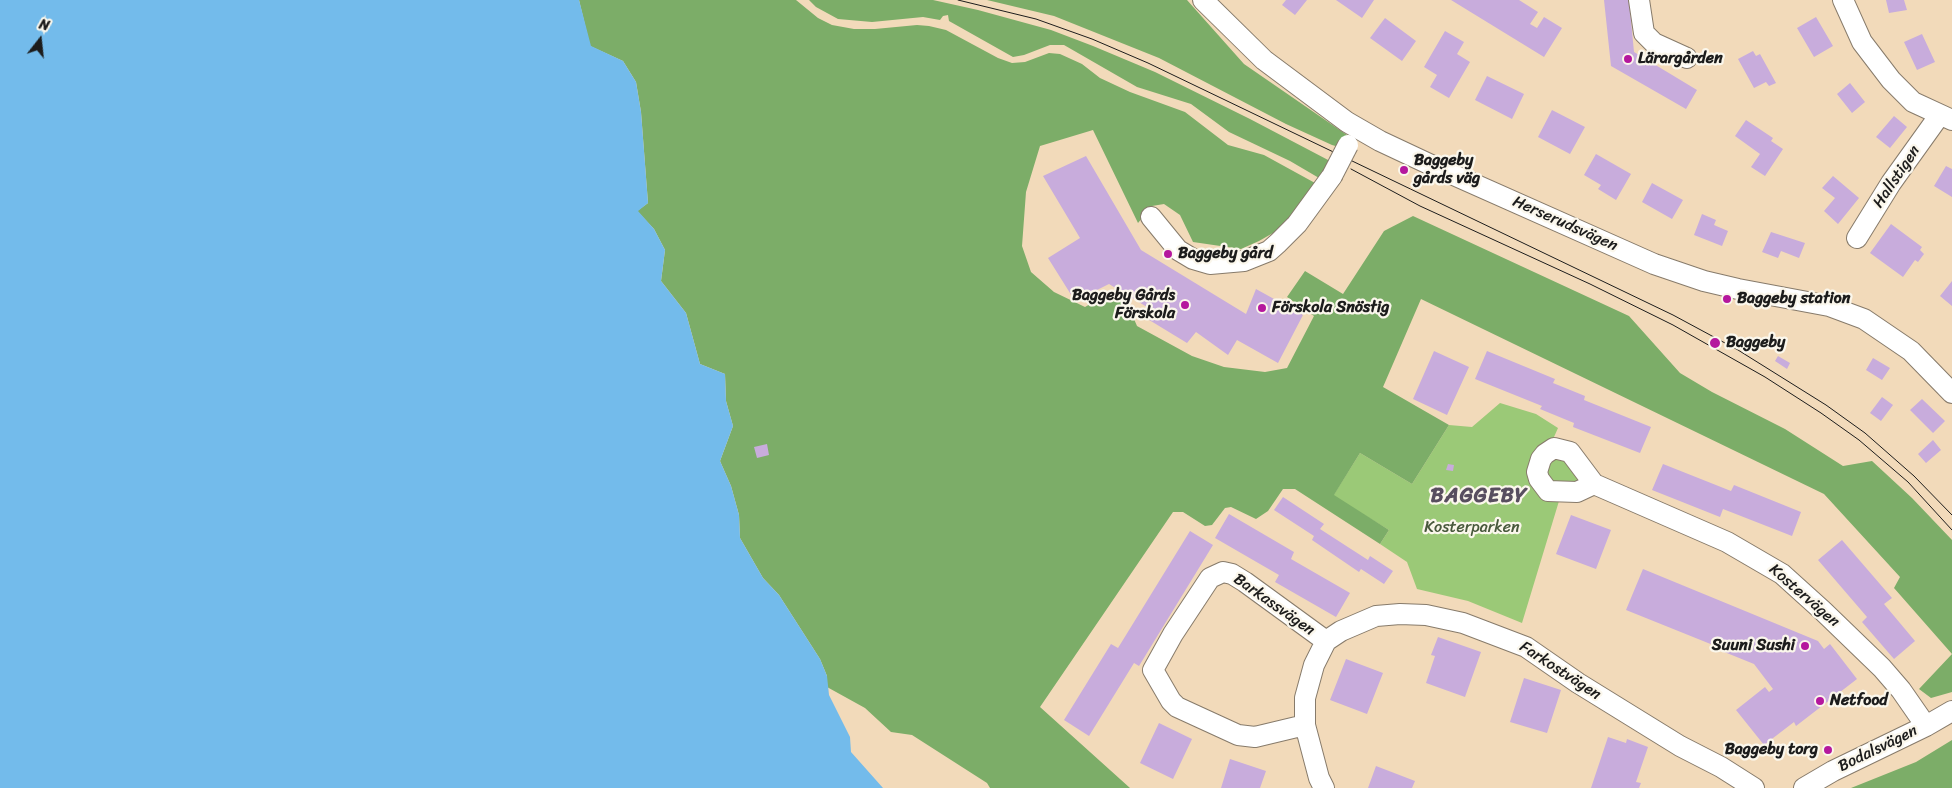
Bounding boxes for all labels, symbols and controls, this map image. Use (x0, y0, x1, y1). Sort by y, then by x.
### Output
text: N (36, 12, 52, 38)
north arrow (15, 15, 65, 65)
place label: Lärargården (1638, 49, 1723, 69)
marker: Lärargården (1622, 53, 1634, 65)
street label: Hallstigen (1869, 142, 1925, 212)
place label: Baggeby gårds väg (1414, 151, 1480, 189)
marker: Baggeby gårds väg (1398, 164, 1410, 176)
street label: Herserudsvägen (1509, 192, 1621, 256)
place label: Baggeby gård (1178, 244, 1273, 264)
marker: Baggeby gård (1162, 248, 1174, 260)
place label: Baggeby Gårds Förskola (1072, 286, 1175, 324)
place label: Baggeby station (1737, 289, 1850, 309)
marker: Baggeby station (1721, 293, 1733, 305)
place label: Förskola Snöstig (1272, 298, 1389, 318)
marker: Baggeby Gårds Förskola (1179, 299, 1191, 311)
marker: Förskola Snöstig (1256, 302, 1268, 314)
place label: Baggeby (1726, 333, 1785, 353)
marker: Baggeby (1708, 336, 1722, 350)
district label: BAGGEBY (1430, 484, 1528, 510)
park label: Kosterparken (1424, 518, 1520, 538)
street label: Kostervägen (1765, 560, 1843, 632)
street label: Barkassvägen (1230, 570, 1318, 640)
place label: Suuni Sushi (1712, 636, 1795, 656)
street label: Farkostvägen (1516, 638, 1604, 704)
marker: Suuni Sushi (1799, 640, 1811, 652)
place label: Netfood (1830, 691, 1888, 711)
marker: Netfood (1814, 695, 1826, 707)
street label: Bodalsvägen (1835, 722, 1921, 776)
place label: Baggeby torg (1725, 740, 1818, 760)
marker: Baggeby torg (1822, 744, 1834, 756)

